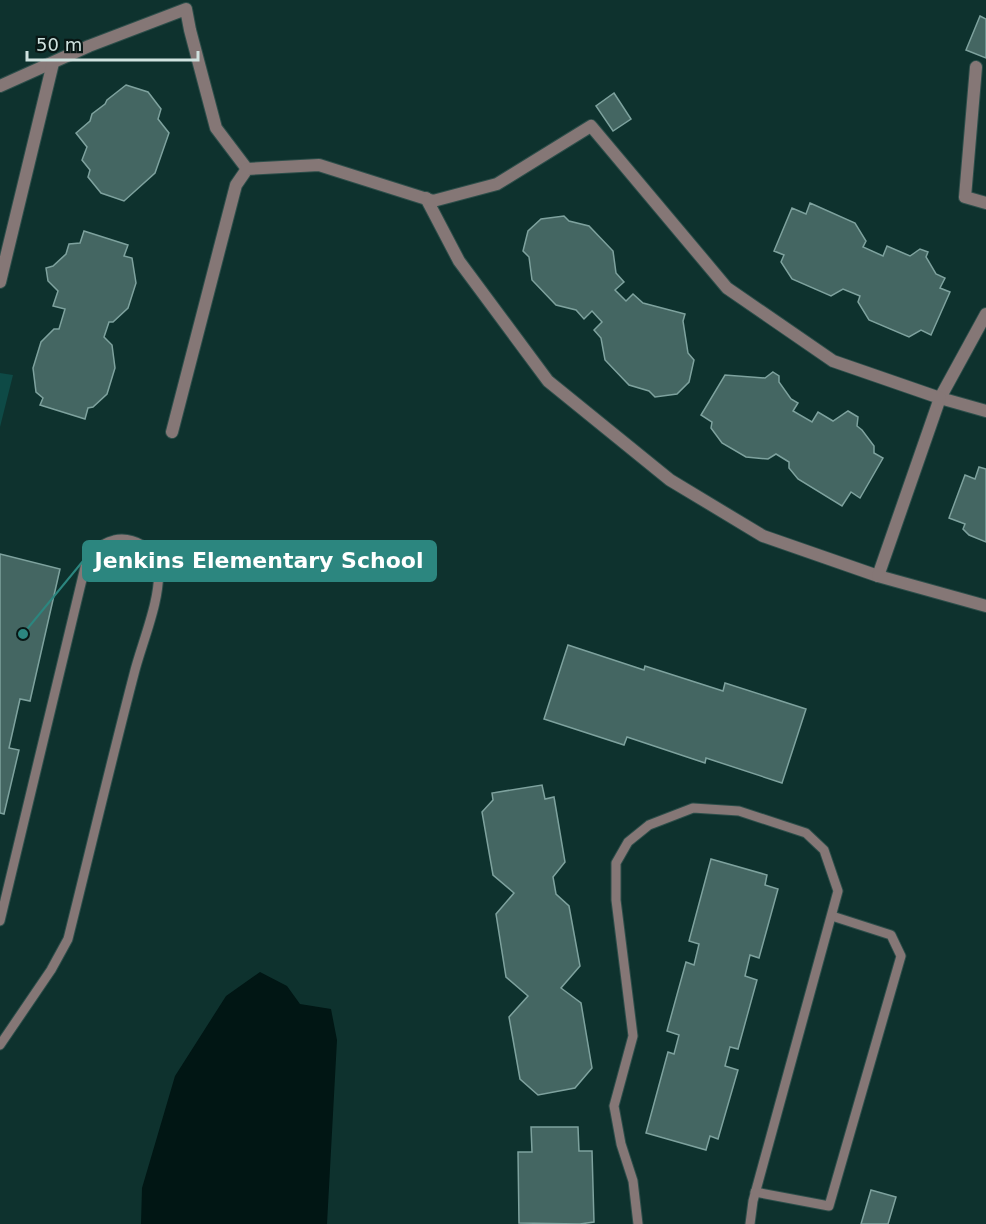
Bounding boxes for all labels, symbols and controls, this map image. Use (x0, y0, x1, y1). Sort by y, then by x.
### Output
scale bar (27, 24, 198, 62)
text: 50 m (36, 34, 82, 55)
callout: Jenkins Elementary School (83, 541, 436, 581)
text: Jenkins Elementary School (93, 548, 423, 573)

